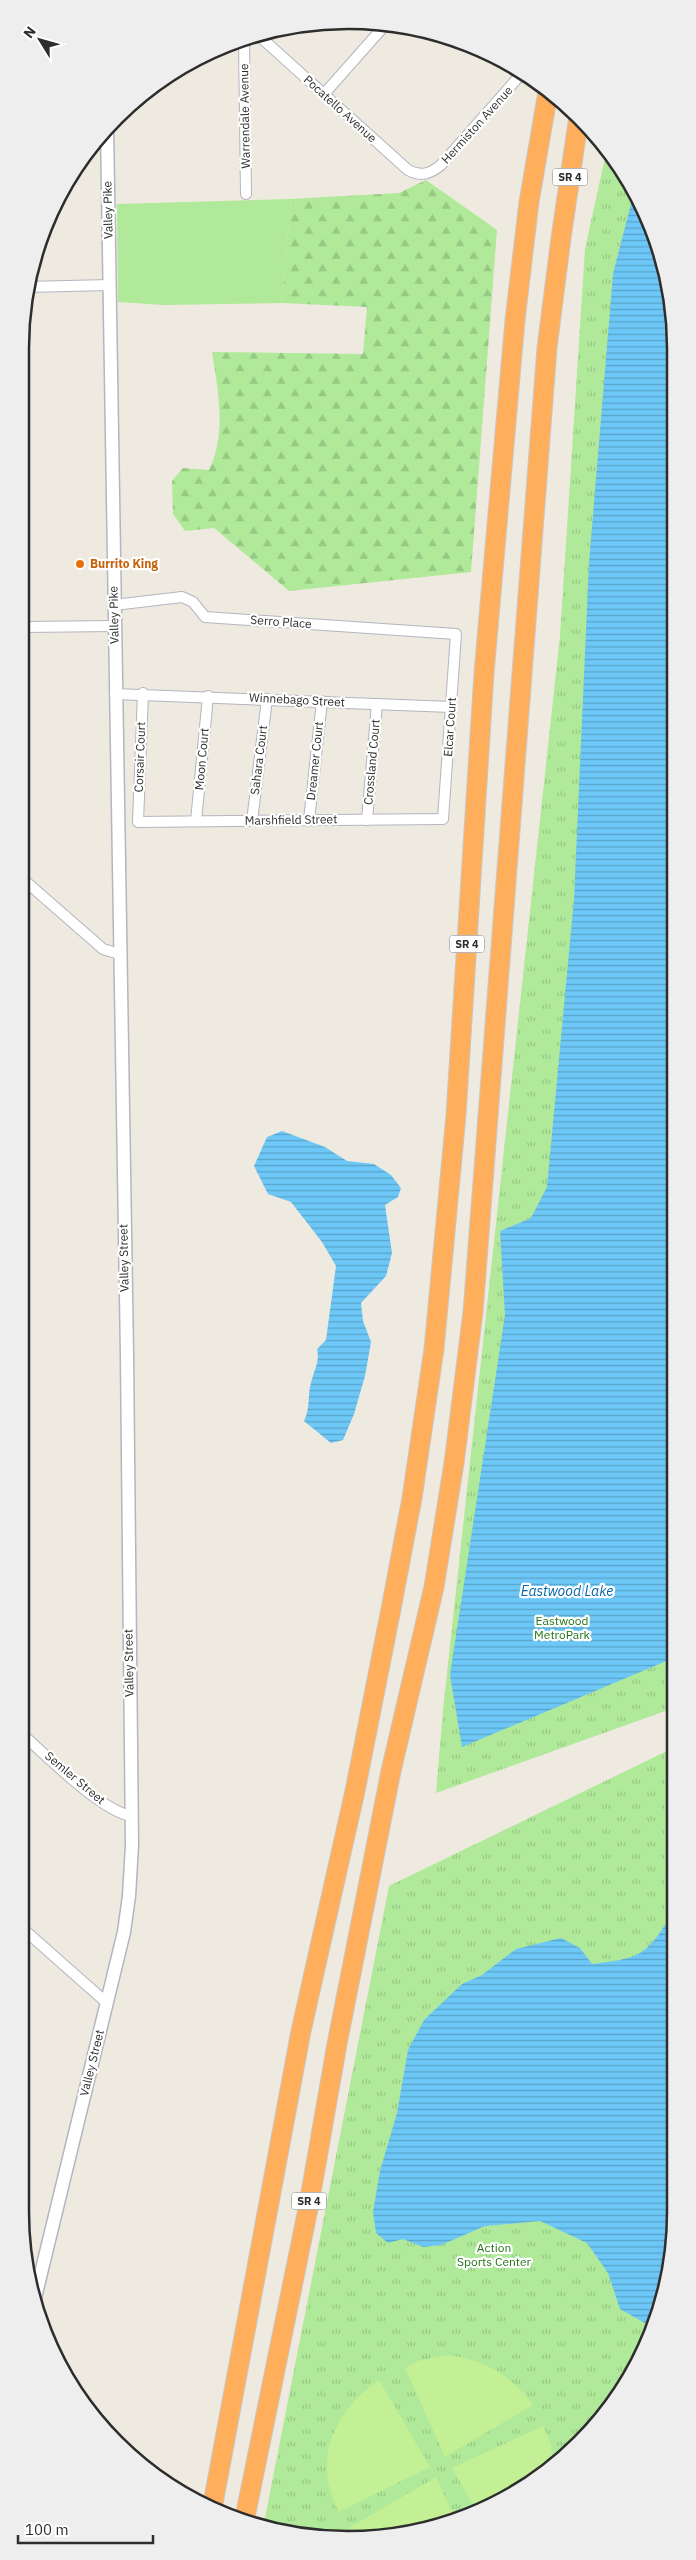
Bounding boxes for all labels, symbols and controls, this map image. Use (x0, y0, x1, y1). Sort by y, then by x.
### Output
north arrow (15, 15, 65, 65)
text: N (19, 23, 40, 42)
street label: Warrendale Avenue (236, 63, 253, 169)
street label: Pocatello Avenue (301, 72, 380, 146)
street label: Hermiston Avenue (438, 82, 516, 167)
road number: SR 4 (552, 168, 588, 186)
street label: Valley Pike (99, 180, 116, 239)
place label: Burrito King (90, 556, 158, 571)
marker: Burrito King (74, 558, 86, 570)
street label: Valley Pike (105, 585, 122, 644)
street label: Serro Place (250, 612, 313, 631)
street label: Winnebago Street (249, 689, 345, 710)
street label: Elcar Court (440, 697, 459, 757)
street label: Crossland Court (360, 718, 383, 805)
street label: Corsair Court (131, 721, 148, 793)
street label: Dreamer Court (303, 721, 326, 801)
street label: Sahara Court (247, 724, 270, 796)
street label: Moon Court (191, 727, 212, 791)
street label: Marshfield Street (245, 811, 337, 828)
road number: SR 4 (450, 936, 484, 952)
street label: Valley Street (115, 1224, 132, 1292)
water label: Eastwood Lake (521, 1582, 613, 1600)
park label: Eastwood MetroPark (534, 1613, 591, 1642)
street label: Valley Street (120, 1629, 137, 1697)
street label: Semler Street (42, 1748, 109, 1807)
street label: Valley Street (76, 2028, 107, 2098)
road number: SR 4 (292, 2192, 326, 2210)
park label: Action Sports Center (457, 2240, 532, 2269)
scale bar (18, 2512, 152, 2544)
text: 100 m (25, 2520, 69, 2539)

